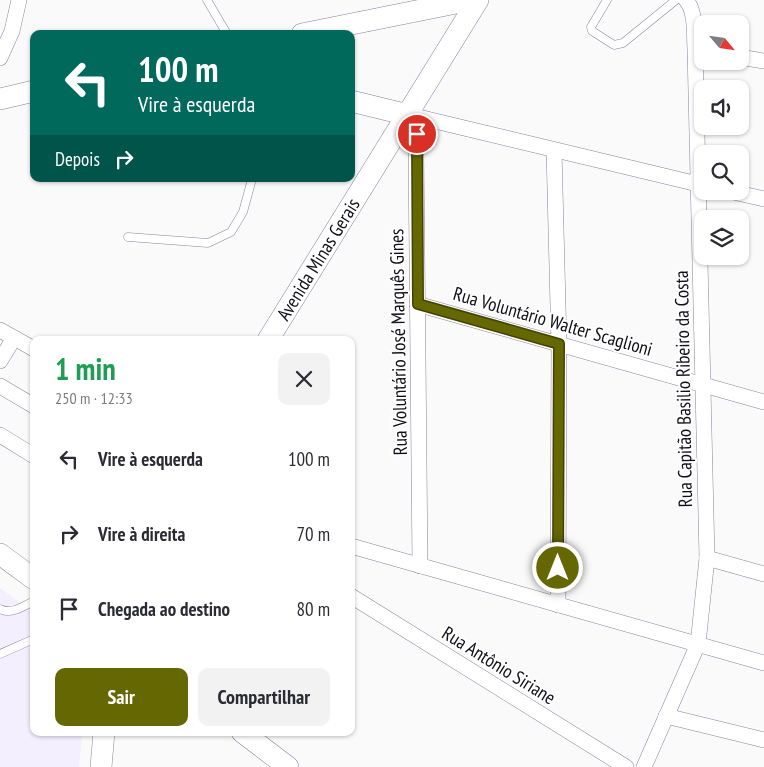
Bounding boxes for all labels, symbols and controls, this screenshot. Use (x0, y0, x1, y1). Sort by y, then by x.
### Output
north arrow (694, 15, 749, 70)
map controls (694, 15, 749, 265)
text: 100 m (138, 46, 219, 92)
icon: left (55, 50, 120, 115)
button: sound (694, 80, 749, 135)
text: Vire à esquerda (138, 90, 255, 118)
pin (396, 113, 438, 155)
icon: arrive (403, 120, 431, 148)
icon: right (110, 145, 138, 173)
button: search (694, 145, 749, 200)
text: Depois (55, 147, 100, 171)
street label: Avenida Minas Gerais (271, 194, 365, 325)
button: layers (694, 210, 749, 265)
street label: Rua Voluntário José Marquês Gines (384, 228, 412, 456)
street label: Rua Capitão Basilio Ribeiro da Costa (669, 270, 697, 508)
street label: Rua Voluntário Walter Scaglioni (451, 281, 655, 361)
text: 1 min (55, 349, 116, 388)
button: close (278, 353, 330, 405)
text: 250 m · 12:33 (55, 388, 133, 408)
icon: left (55, 445, 83, 473)
text: Vire à esquerda (98, 447, 203, 471)
text: 100 m (288, 447, 330, 471)
icon: right (55, 520, 83, 548)
text: Vire à direita (98, 522, 185, 546)
text: 70 m (297, 522, 330, 546)
position arrow (531, 541, 583, 593)
icon: arrive (55, 595, 83, 623)
text: Chegada ao destino (98, 597, 230, 621)
text: 80 m (297, 597, 330, 621)
street label: Rua Antônio Siriane (438, 621, 560, 709)
button: Sair (55, 668, 188, 726)
button: Compartilhar (198, 668, 330, 726)

